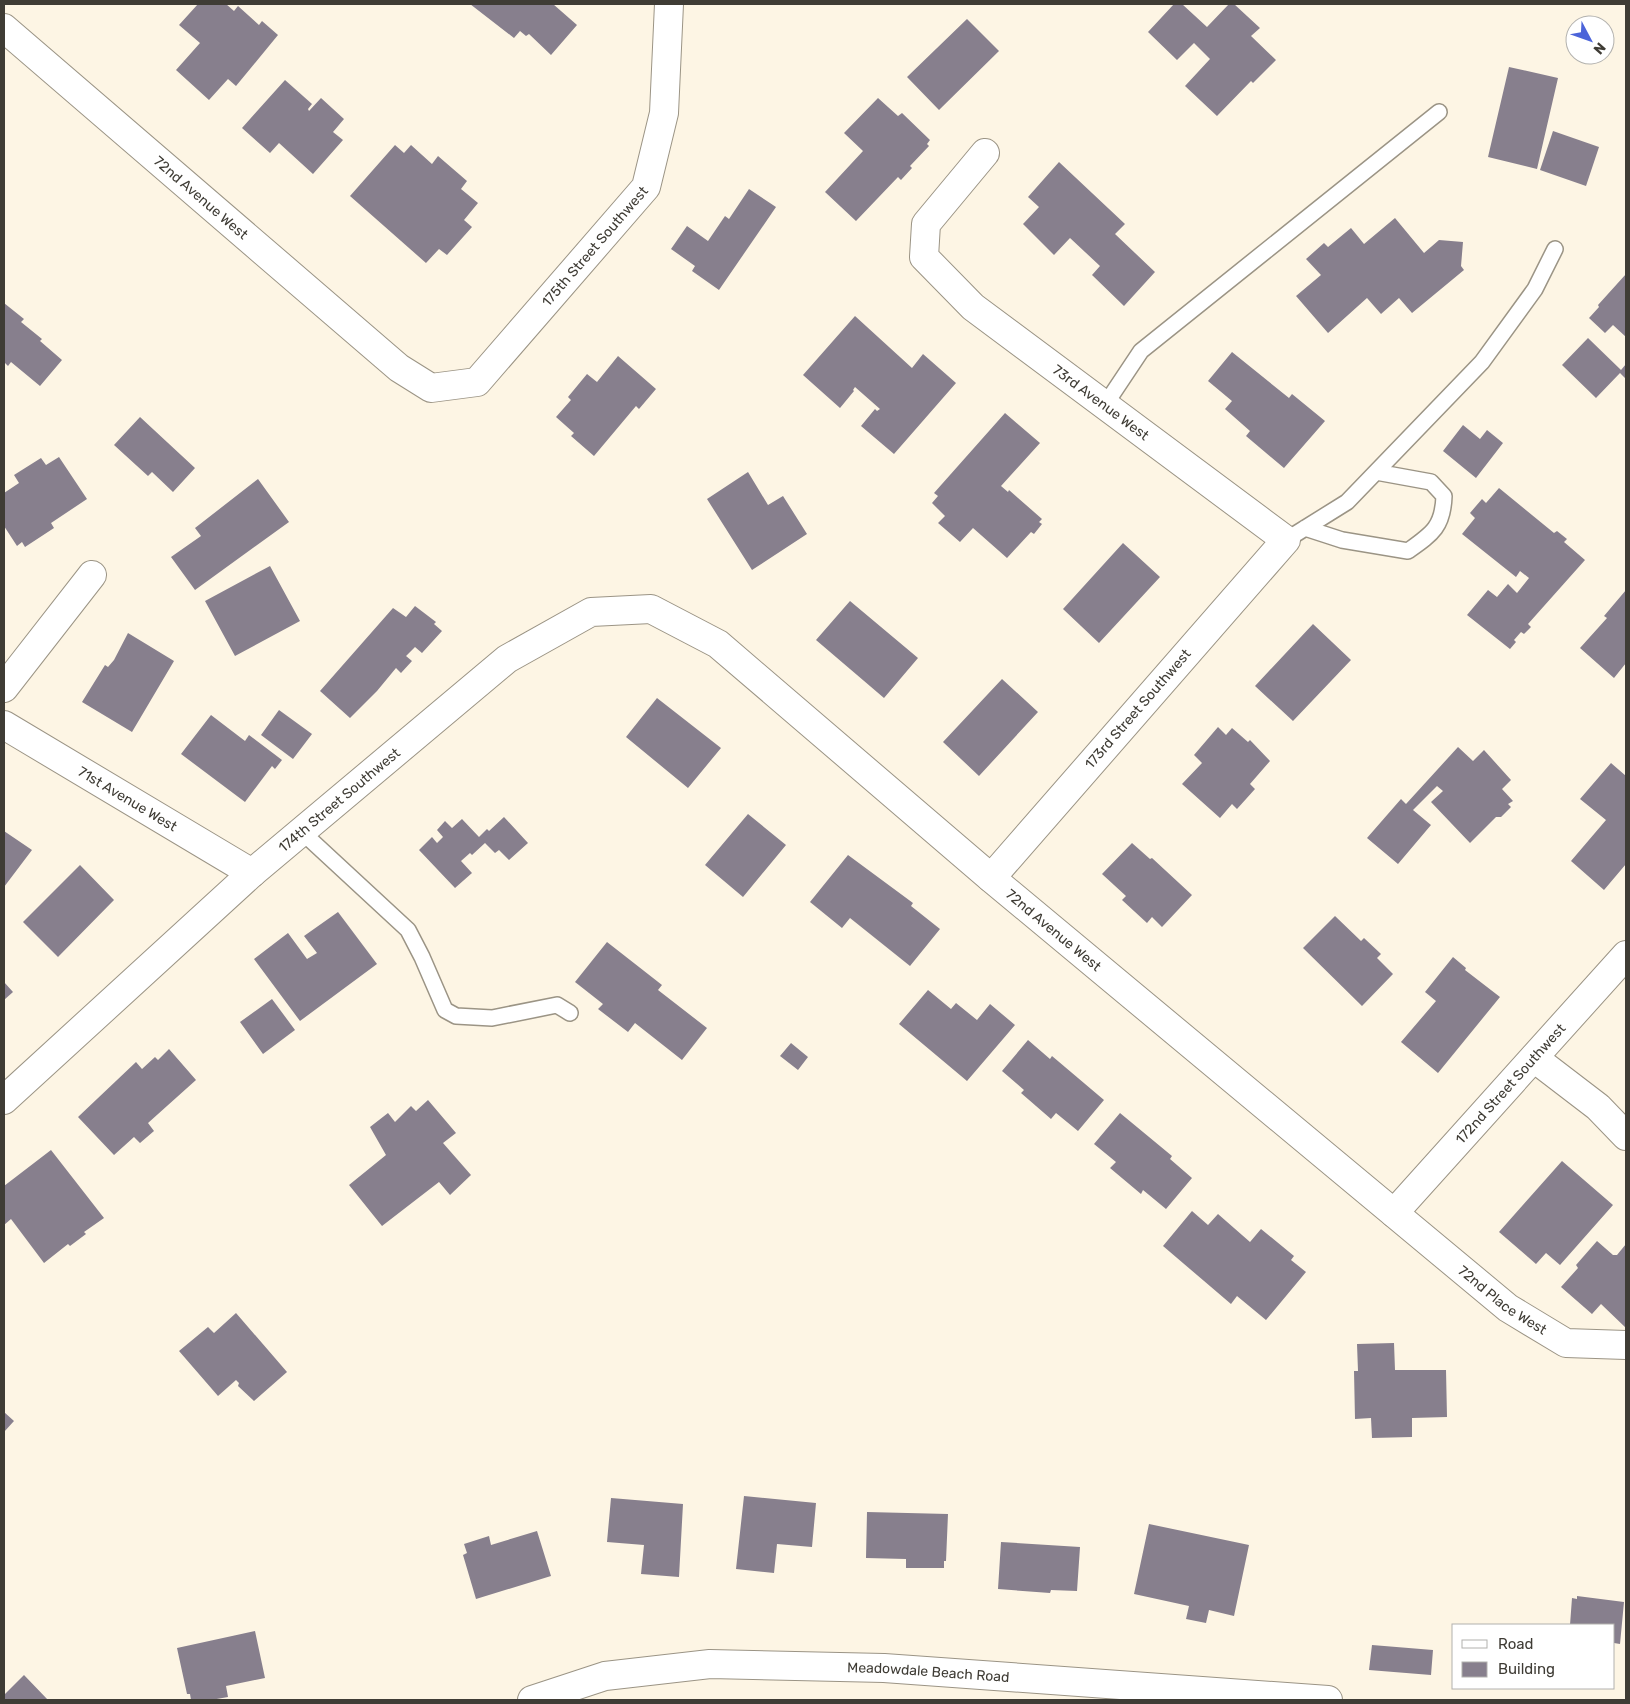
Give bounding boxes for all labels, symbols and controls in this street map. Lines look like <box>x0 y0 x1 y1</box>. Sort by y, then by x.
north arrow <box>1565 15 1615 65</box>
text: N <box>1590 39 1609 58</box>
street label: 72nd Avenue West <box>150 152 252 243</box>
street label: 175th Street Southwest <box>538 182 652 310</box>
street label: 73rd Avenue West <box>1049 361 1153 444</box>
street label: 173rd Street Southwest <box>1081 645 1195 772</box>
street label: 174th Street Southwest <box>275 744 404 856</box>
street label: 71st Avenue West <box>75 763 181 835</box>
street label: 72nd Avenue West <box>1002 885 1105 975</box>
street label: 172nd Street Southwest <box>1452 1019 1569 1147</box>
street label: 72nd Place West <box>1455 1262 1550 1338</box>
legend <box>1452 1624 1615 1689</box>
text: Road <box>1498 1635 1534 1653</box>
street label: Meadowdale Beach Road <box>847 1659 1010 1686</box>
text: Building <box>1498 1660 1555 1678</box>

